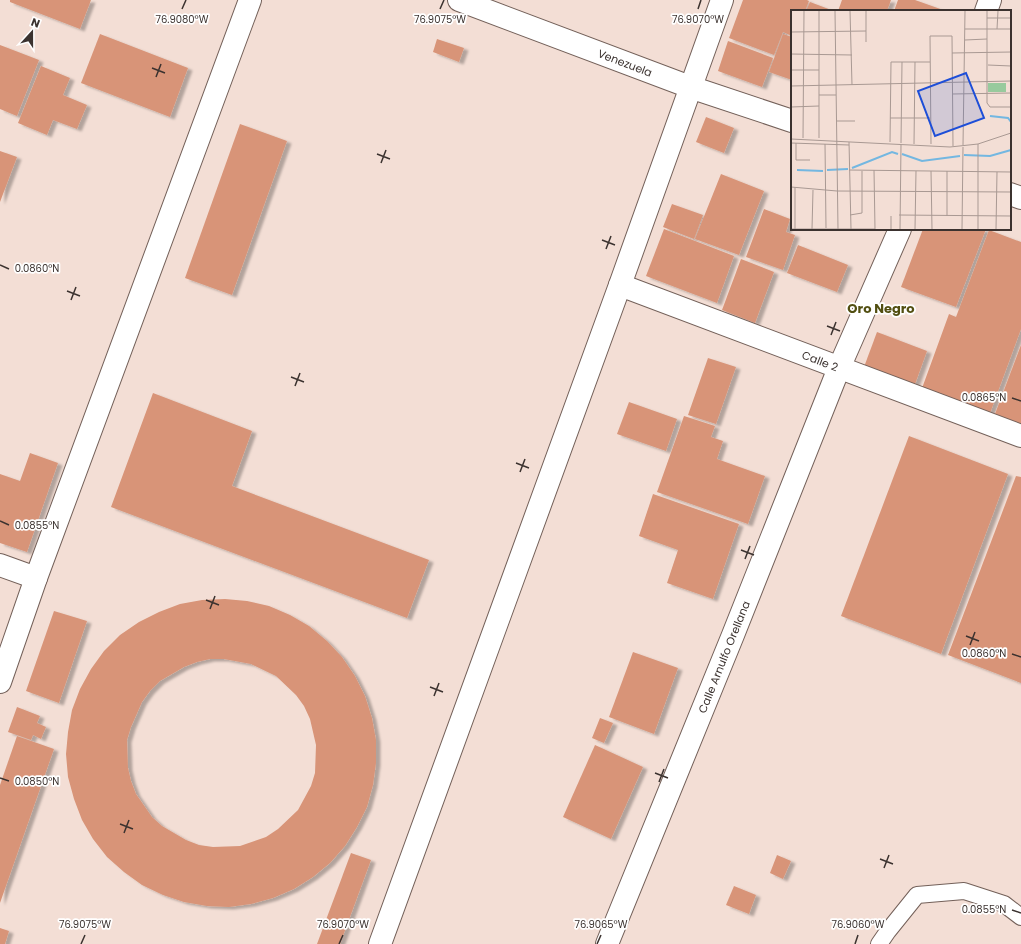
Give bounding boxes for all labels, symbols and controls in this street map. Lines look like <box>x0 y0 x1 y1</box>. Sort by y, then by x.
inset map <box>791 10 1011 230</box>
north arrow <box>12 12 52 52</box>
text: 76.9080°W <box>156 12 209 27</box>
text: 76.9075°W <box>414 12 466 27</box>
text: 76.9070°W <box>672 12 724 27</box>
text: N <box>29 14 42 32</box>
street label: Venezuela <box>595 45 655 81</box>
text: 0.0860°N <box>15 261 59 276</box>
district label: Oro Negro <box>847 299 915 318</box>
street label: Calle 2 <box>800 347 840 375</box>
text: 0.0865°N <box>962 390 1006 405</box>
text: 0.0855°N <box>15 518 59 533</box>
street label: Calle Arnulfo Orellana <box>694 598 754 716</box>
text: 0.0860°N <box>962 646 1006 661</box>
text: 0.0850°N <box>15 774 59 789</box>
text: 0.0855°N <box>962 902 1006 917</box>
text: 76.9075°W <box>59 917 111 932</box>
text: 76.9070°W <box>317 917 369 932</box>
text: 76.9065°W <box>575 917 628 932</box>
text: 76.9060°W <box>832 917 885 932</box>

